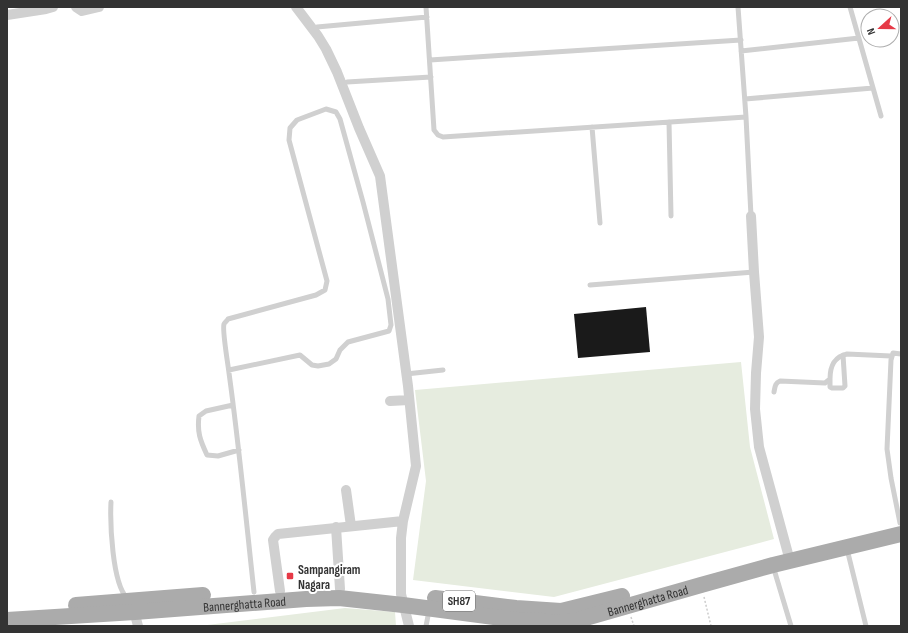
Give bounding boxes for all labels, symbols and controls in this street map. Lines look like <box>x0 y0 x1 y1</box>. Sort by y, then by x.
north arrow <box>860 8 900 48</box>
text: N <box>864 26 878 36</box>
place label: Sampangiram Nagara <box>298 562 361 593</box>
marker: Sampangiram Nagara <box>285 571 295 581</box>
street label: Bannerghatta Road <box>606 582 690 620</box>
road number: SH87 <box>443 591 475 611</box>
street label: Bannerghatta Road <box>202 594 287 616</box>

